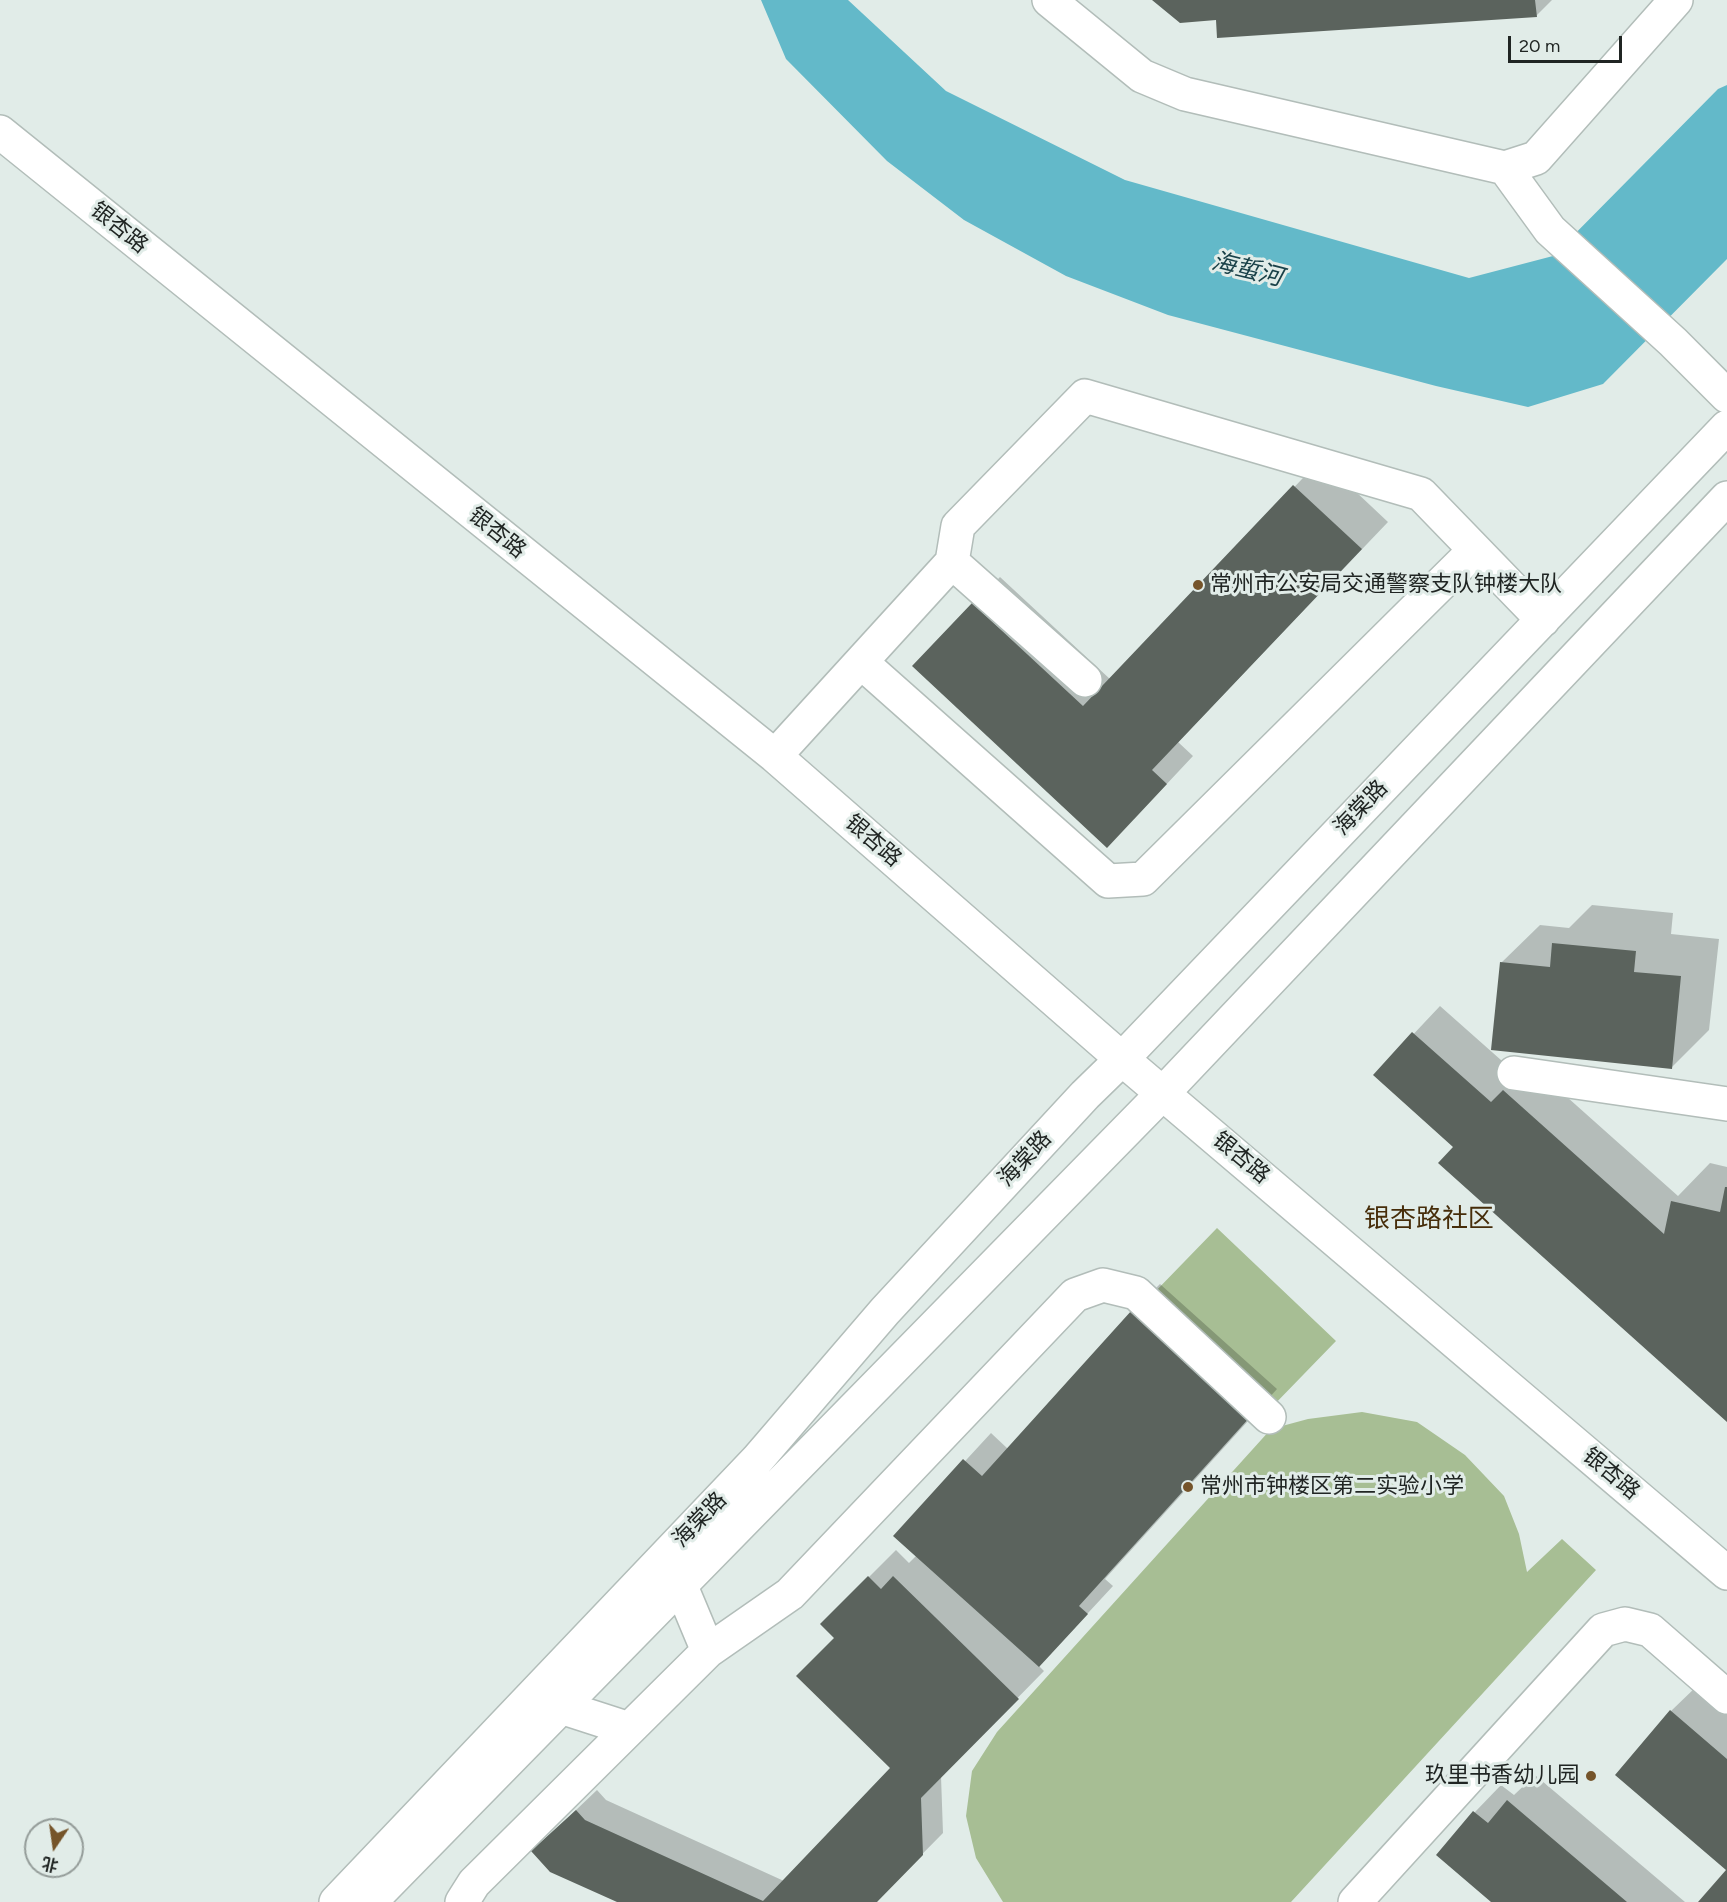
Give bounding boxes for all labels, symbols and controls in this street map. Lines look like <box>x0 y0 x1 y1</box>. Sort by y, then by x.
scale bar <box>1511 24 1625 62</box>
text: 20 m <box>1519 35 1560 57</box>
street label: 银杏路 <box>85 197 153 259</box>
water label: 海蜇河 <box>1209 247 1285 293</box>
street label: 银杏路 <box>463 502 531 564</box>
place label: 常州市公安局交通警察支队钟楼大队 <box>1210 572 1562 598</box>
marker: 常州市公安局交通警察支队钟楼大队 <box>1191 578 1205 592</box>
street label: 海棠路 <box>1329 775 1393 841</box>
street label: 银杏路 <box>839 809 907 873</box>
street label: 海棠路 <box>993 1126 1057 1192</box>
street label: 银杏路 <box>1207 1127 1275 1189</box>
district label: 银杏路社区 <box>1364 1203 1494 1235</box>
street label: 银杏路 <box>1577 1443 1645 1505</box>
place label: 常州市钟楼区第二实验小学 <box>1200 1474 1464 1500</box>
marker: 常州市钟楼区第二实验小学 <box>1181 1480 1195 1494</box>
street label: 海棠路 <box>668 1487 732 1553</box>
place label: 玖里书香幼儿园 <box>1425 1763 1579 1789</box>
marker: 玖里书香幼儿园 <box>1584 1769 1598 1783</box>
north arrow <box>24 1818 84 1878</box>
text: 北 <box>40 1853 60 1875</box>

